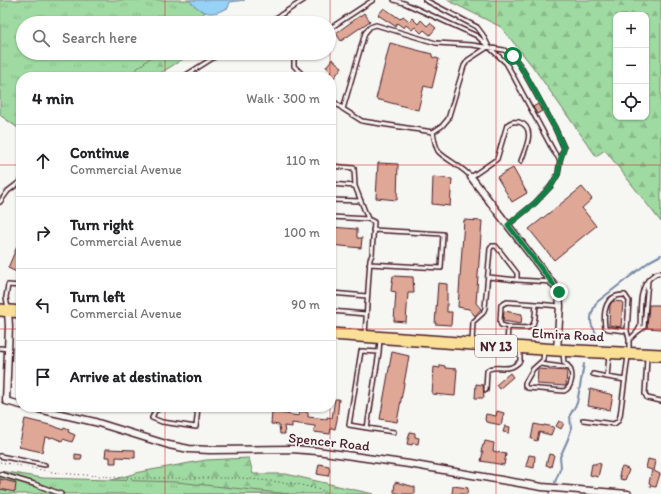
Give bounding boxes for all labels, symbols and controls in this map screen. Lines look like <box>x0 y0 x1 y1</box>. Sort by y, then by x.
map controls <box>613 12 649 120</box>
button: + <box>613 12 649 48</box>
search box <box>16 16 336 60</box>
icon: search <box>30 27 52 49</box>
text: Search here <box>62 29 137 47</box>
route start <box>504 47 522 65</box>
button: − <box>613 48 649 84</box>
button: locate <box>613 84 649 120</box>
text: 4 min <box>32 88 74 108</box>
text: Walk · 300 m <box>246 91 320 106</box>
text: Continue <box>70 144 129 162</box>
icon: ahead <box>32 150 54 172</box>
text: 110 m <box>286 153 320 168</box>
text: Commercial Avenue <box>70 162 182 177</box>
text: Turn right <box>70 216 134 234</box>
icon: right <box>32 222 54 244</box>
text: 100 m <box>284 225 320 240</box>
text: Commercial Avenue <box>70 234 182 249</box>
route end <box>550 283 568 301</box>
text: Turn left <box>70 288 125 306</box>
icon: left <box>32 294 54 316</box>
text: 90 m <box>291 297 320 312</box>
text: Commercial Avenue <box>70 306 182 321</box>
street label: Elmira Road <box>531 325 605 345</box>
road number: NY 13 <box>475 335 517 357</box>
icon: arrive <box>32 366 54 388</box>
text: Arrive at destination <box>70 368 202 386</box>
street label: Spencer Road <box>287 429 371 455</box>

